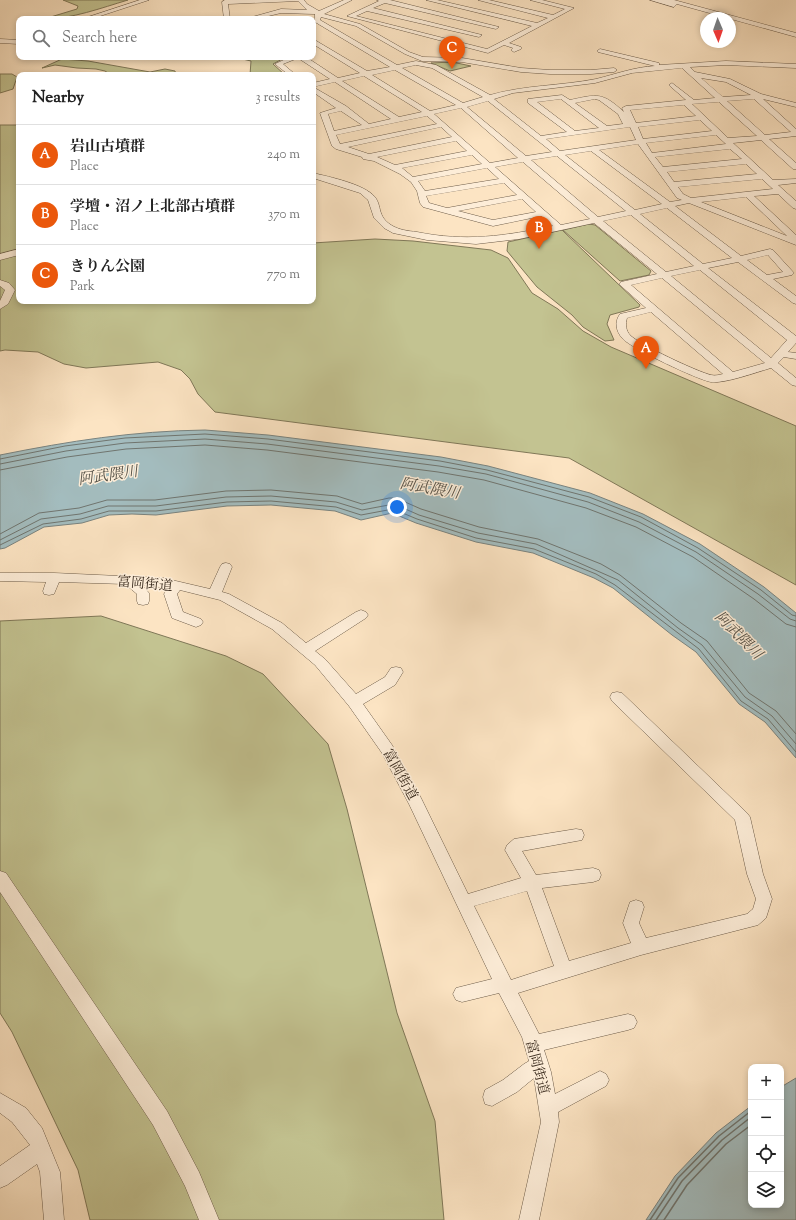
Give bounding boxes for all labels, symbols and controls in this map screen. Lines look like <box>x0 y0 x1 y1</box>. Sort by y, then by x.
north arrow <box>700 12 736 48</box>
search box <box>16 16 316 60</box>
icon: search <box>30 27 52 49</box>
text: Search here <box>62 28 137 49</box>
pin: C <box>439 36 465 69</box>
text: Nearby <box>32 86 84 110</box>
text: 3 results <box>255 89 300 107</box>
text: 岩山古墳群 <box>70 137 145 158</box>
text: A <box>40 146 50 164</box>
text: 240 m <box>267 146 300 164</box>
text: Place <box>70 158 99 176</box>
text: 学壇・沼ノ上北部古墳群 <box>70 197 235 218</box>
text: B <box>41 206 49 224</box>
text: 370 m <box>268 206 300 224</box>
pin: B <box>526 216 552 249</box>
text: Place <box>70 218 99 236</box>
text: きりん公園 <box>70 257 145 278</box>
text: C <box>40 266 50 284</box>
text: 770 m <box>267 266 300 284</box>
text: Park <box>70 278 95 296</box>
pin: A <box>633 336 659 369</box>
water label: 阿武隈川 <box>77 462 141 491</box>
water label: 阿武隈川 <box>398 474 463 505</box>
your location <box>387 497 407 517</box>
street label: 富岡街道 <box>116 573 174 597</box>
water label: 阿武隈川 <box>709 607 768 666</box>
street label: 富岡街道 <box>377 746 422 804</box>
street label: 富岡街道 <box>519 1038 553 1097</box>
map controls <box>748 1064 784 1208</box>
button: + <box>748 1064 784 1100</box>
button: − <box>748 1100 784 1136</box>
button: locate <box>748 1136 784 1172</box>
button: layers <box>748 1172 784 1208</box>

